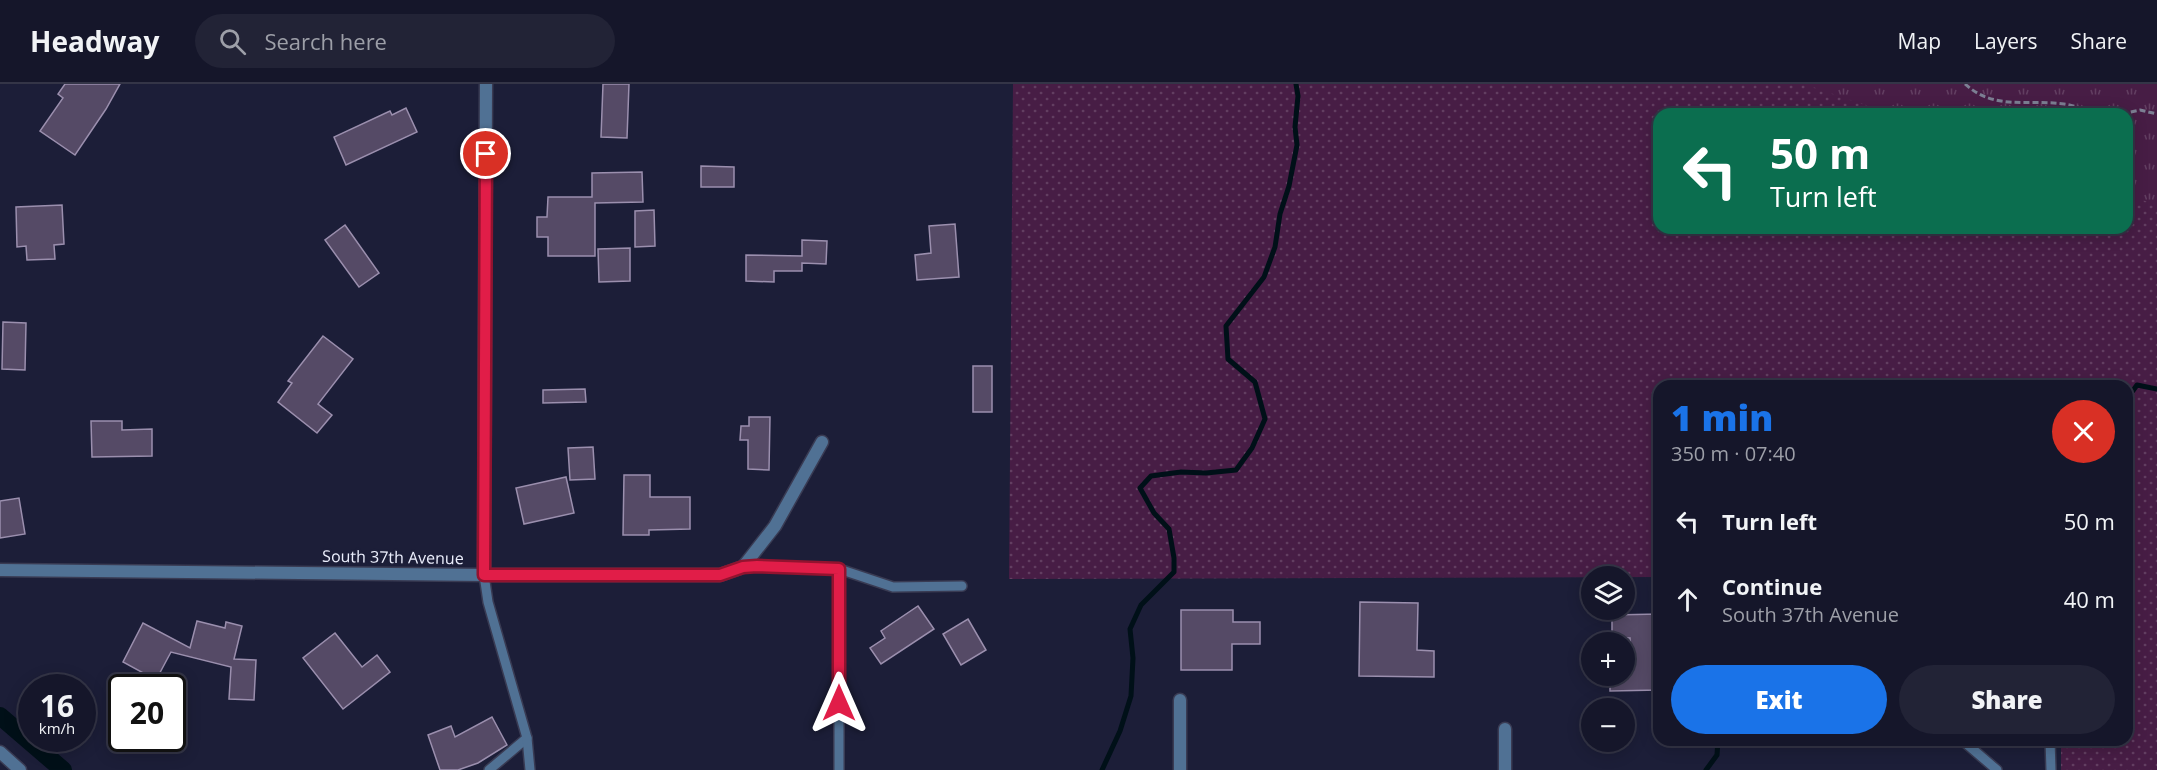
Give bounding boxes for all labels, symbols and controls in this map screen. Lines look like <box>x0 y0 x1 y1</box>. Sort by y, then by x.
search box <box>195 14 615 68</box>
text: Headway <box>30 22 159 60</box>
icon: search <box>216 25 249 58</box>
text: Search here <box>264 26 387 56</box>
text: Map <box>1898 27 1941 55</box>
text: Layers <box>1974 27 2038 55</box>
text: Share <box>2071 27 2127 55</box>
text: 50 m <box>1770 124 1870 181</box>
pin <box>460 128 511 179</box>
icon: left <box>1671 132 1749 210</box>
icon: arrive <box>469 137 502 170</box>
text: Turn left <box>1770 178 1877 215</box>
text: 1 min <box>1671 393 1773 442</box>
button: close <box>2052 400 2115 463</box>
text: 350 m · 07:40 <box>1671 440 1796 467</box>
icon: left <box>1671 505 1704 538</box>
text: Turn left <box>1722 506 1817 536</box>
text: 50 m <box>2064 506 2115 536</box>
street label: South 37th Avenue <box>322 545 464 569</box>
map controls <box>1581 566 1635 752</box>
button: layers <box>1581 566 1635 620</box>
text: Continue <box>1722 571 1822 601</box>
icon: ahead <box>1671 583 1704 616</box>
text: 40 m <box>2064 584 2115 614</box>
text: South 37th Avenue <box>1722 601 1899 628</box>
button: + <box>1581 632 1635 686</box>
button: Exit <box>1671 665 1887 734</box>
button: Share <box>1899 665 2115 734</box>
position arrow <box>807 671 871 735</box>
speed limit sign: 20 <box>108 674 186 752</box>
text: 16 <box>40 685 74 726</box>
button: − <box>1581 698 1635 752</box>
text: km/h <box>39 718 75 738</box>

